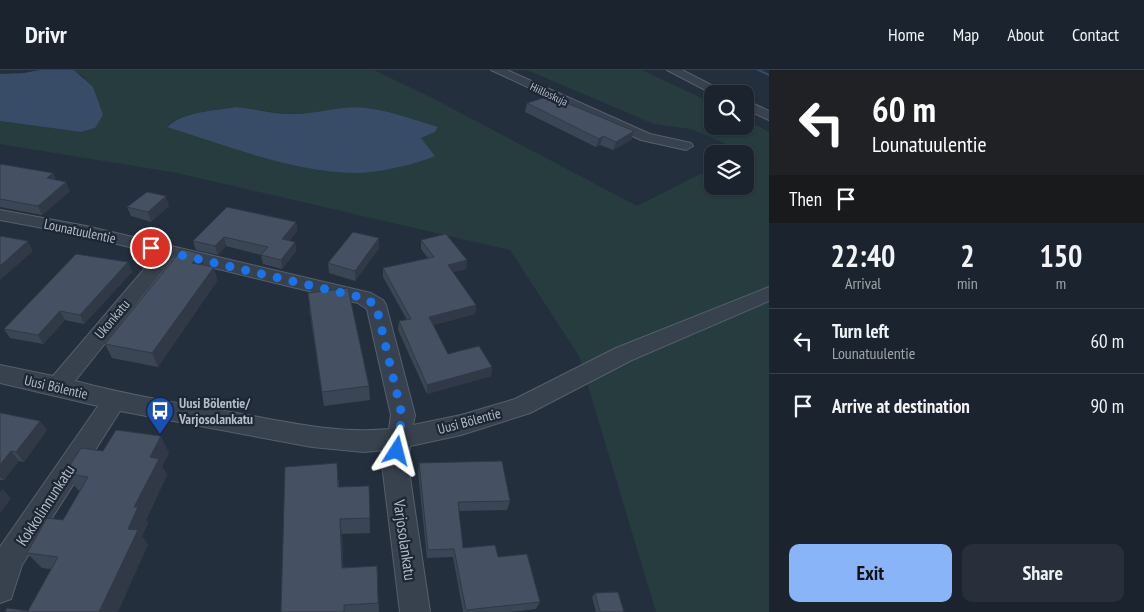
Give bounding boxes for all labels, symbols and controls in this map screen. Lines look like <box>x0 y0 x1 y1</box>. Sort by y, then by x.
text: Drivr <box>25 19 67 50</box>
text: Home <box>888 23 925 46</box>
text: Map <box>953 23 979 46</box>
text: About <box>1007 23 1044 46</box>
text: Contact <box>1072 23 1119 46</box>
street label: Hiilloskuja <box>528 79 570 109</box>
map controls <box>704 85 754 195</box>
button: search <box>704 85 754 135</box>
text: 60 m <box>872 86 936 132</box>
icon: left <box>789 90 854 155</box>
text: Lounatuulentie <box>872 130 987 158</box>
button: layers <box>704 145 754 195</box>
icon: arrive <box>832 185 860 213</box>
text: Then <box>789 187 822 211</box>
street label: Lounatuulentie <box>42 215 118 247</box>
pin <box>130 227 172 269</box>
icon: arrive <box>137 234 165 262</box>
text: 22:40 <box>831 236 895 275</box>
text: 2 <box>960 236 975 275</box>
text: 150 <box>1039 236 1082 275</box>
text: Arrival <box>845 273 881 293</box>
text: min <box>957 273 978 293</box>
text: m <box>1056 273 1066 293</box>
street label: Ukonkatu <box>90 296 134 342</box>
text: Turn left <box>832 319 889 343</box>
icon: left <box>789 327 817 355</box>
text: 60 m <box>1091 329 1124 353</box>
text: Lounatuulentie <box>832 343 915 363</box>
street label: Uusi Bölentie <box>22 371 90 403</box>
icon: arrive <box>789 392 817 420</box>
place label: Uusi Bölentie/ Varjosolankatu <box>178 394 253 428</box>
text: Arrive at destination <box>832 394 970 418</box>
text: 90 m <box>1091 394 1124 418</box>
bus stop icon: Uusi Bölentie/ Varjosolankatu <box>145 396 175 435</box>
street label: Uusi Bölentie <box>435 404 503 438</box>
position arrow <box>370 424 422 476</box>
street label: Kokkolinnunkatu <box>11 461 79 549</box>
street label: Varjosolankatu <box>389 497 421 582</box>
button: Exit <box>789 544 952 602</box>
button: Share <box>962 544 1124 602</box>

